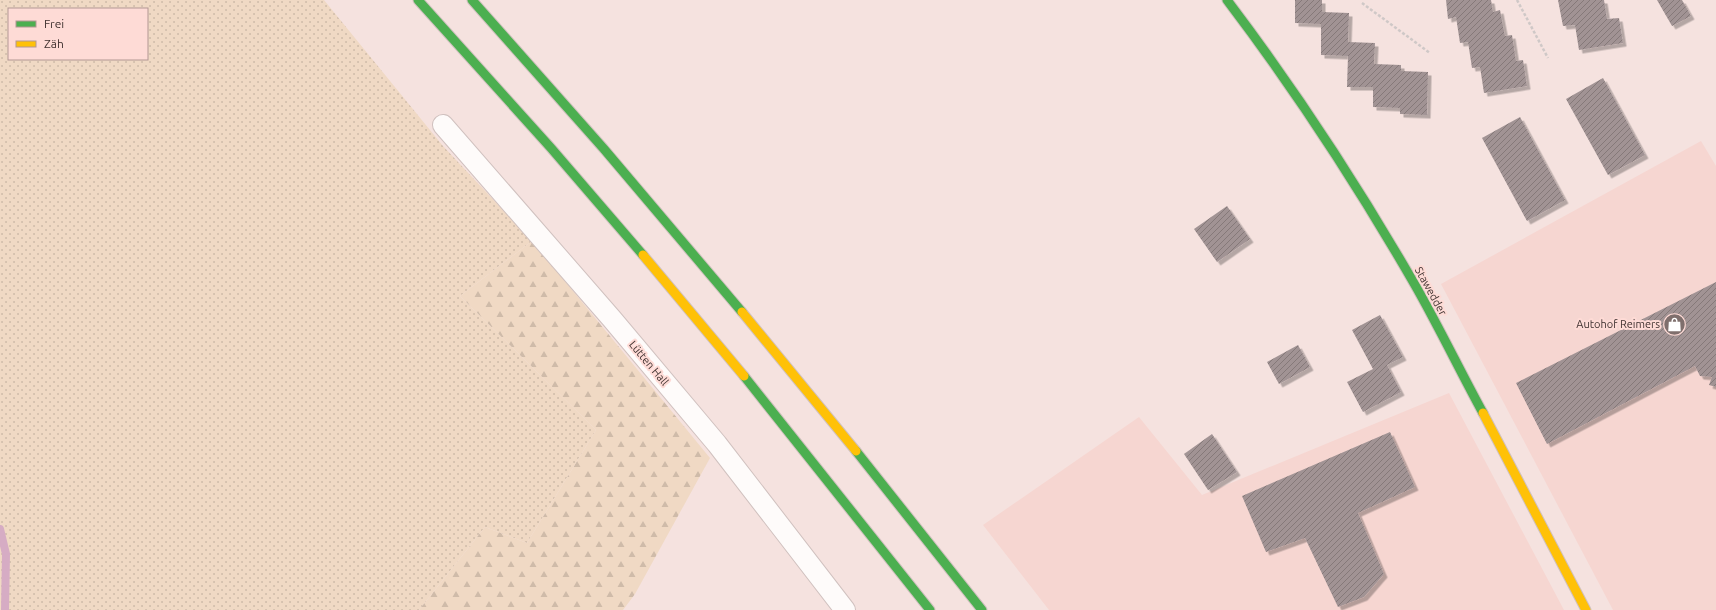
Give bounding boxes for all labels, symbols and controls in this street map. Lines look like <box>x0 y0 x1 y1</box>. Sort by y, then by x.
legend <box>8 8 148 60</box>
text: Frei <box>44 17 64 30</box>
text: Zäh <box>44 37 64 50</box>
street label: Stawedder <box>1413 265 1450 318</box>
shop icon: Autohof Reimers <box>1662 311 1688 337</box>
place label: Autohof Reimers <box>1576 318 1660 330</box>
street label: Lütten Hall <box>627 338 671 388</box>

